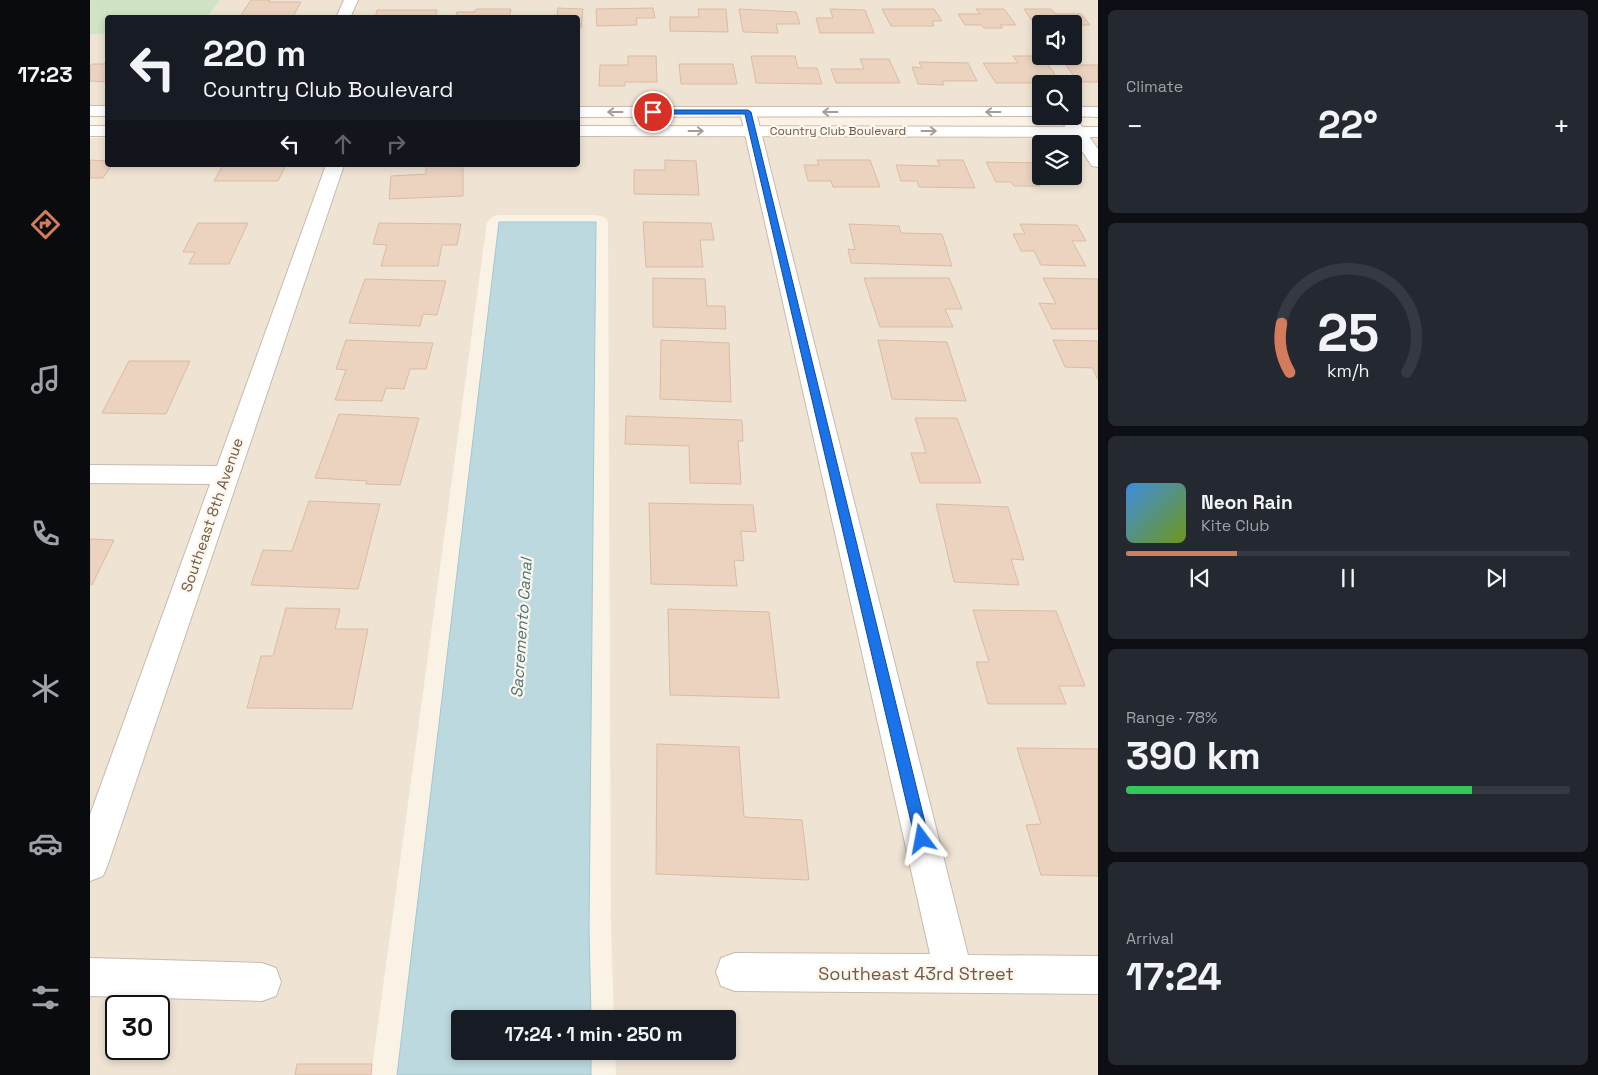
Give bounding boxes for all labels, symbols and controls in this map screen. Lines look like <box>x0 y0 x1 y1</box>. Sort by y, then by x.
map controls <box>1032 15 1082 185</box>
button: sound <box>1032 15 1082 65</box>
text: 220 m <box>203 32 306 76</box>
icon: left <box>120 35 185 100</box>
text: 17:23 <box>17 60 73 88</box>
text: Country Club Boulevard <box>203 75 454 103</box>
button: search <box>1032 75 1082 125</box>
text: Climate <box>1126 76 1183 97</box>
pin <box>632 91 674 133</box>
icon: arrive <box>639 98 667 126</box>
text: 22° <box>1318 101 1378 149</box>
one-way arrow <box>607 107 624 117</box>
one-way arrow <box>822 107 838 117</box>
one-way arrow <box>985 107 1001 117</box>
text: − <box>1126 108 1143 144</box>
text: + <box>1553 108 1570 144</box>
street label: Country Club Boulevard <box>770 123 906 139</box>
one-way arrow <box>688 126 704 136</box>
one-way arrow <box>920 126 936 136</box>
icon: left <box>276 130 304 158</box>
icon: ahead <box>329 130 357 158</box>
icon: right <box>382 130 410 158</box>
button: layers <box>1032 135 1082 185</box>
icon: directions <box>28 207 63 242</box>
text: 25 <box>1317 300 1379 366</box>
text: km/h <box>1327 359 1369 382</box>
icon: music <box>28 362 63 397</box>
street label: Southeast 8th Avenue <box>176 435 247 594</box>
text: Neon Rain <box>1201 490 1293 515</box>
text: Kite Club <box>1201 515 1270 536</box>
icon: phone <box>28 516 63 551</box>
water label: Sacremento Canal <box>506 555 537 699</box>
icon: previous <box>1186 564 1214 592</box>
icon: pause <box>1334 564 1362 592</box>
icon: next <box>1482 564 1510 592</box>
icon: climate <box>28 671 63 706</box>
text: Range · 78% <box>1126 707 1217 728</box>
text: 390 km <box>1126 732 1261 780</box>
position arrow <box>895 812 947 864</box>
icon: car <box>28 826 63 861</box>
text: Arrival <box>1126 928 1174 949</box>
text: 17:24 <box>1126 953 1222 1001</box>
street label: Southeast 43rd Street <box>818 962 1014 985</box>
icon: filters <box>28 980 63 1015</box>
speed limit sign: 30 <box>105 995 170 1060</box>
text: 17:24 · 1 min · 250 m <box>505 1022 682 1047</box>

